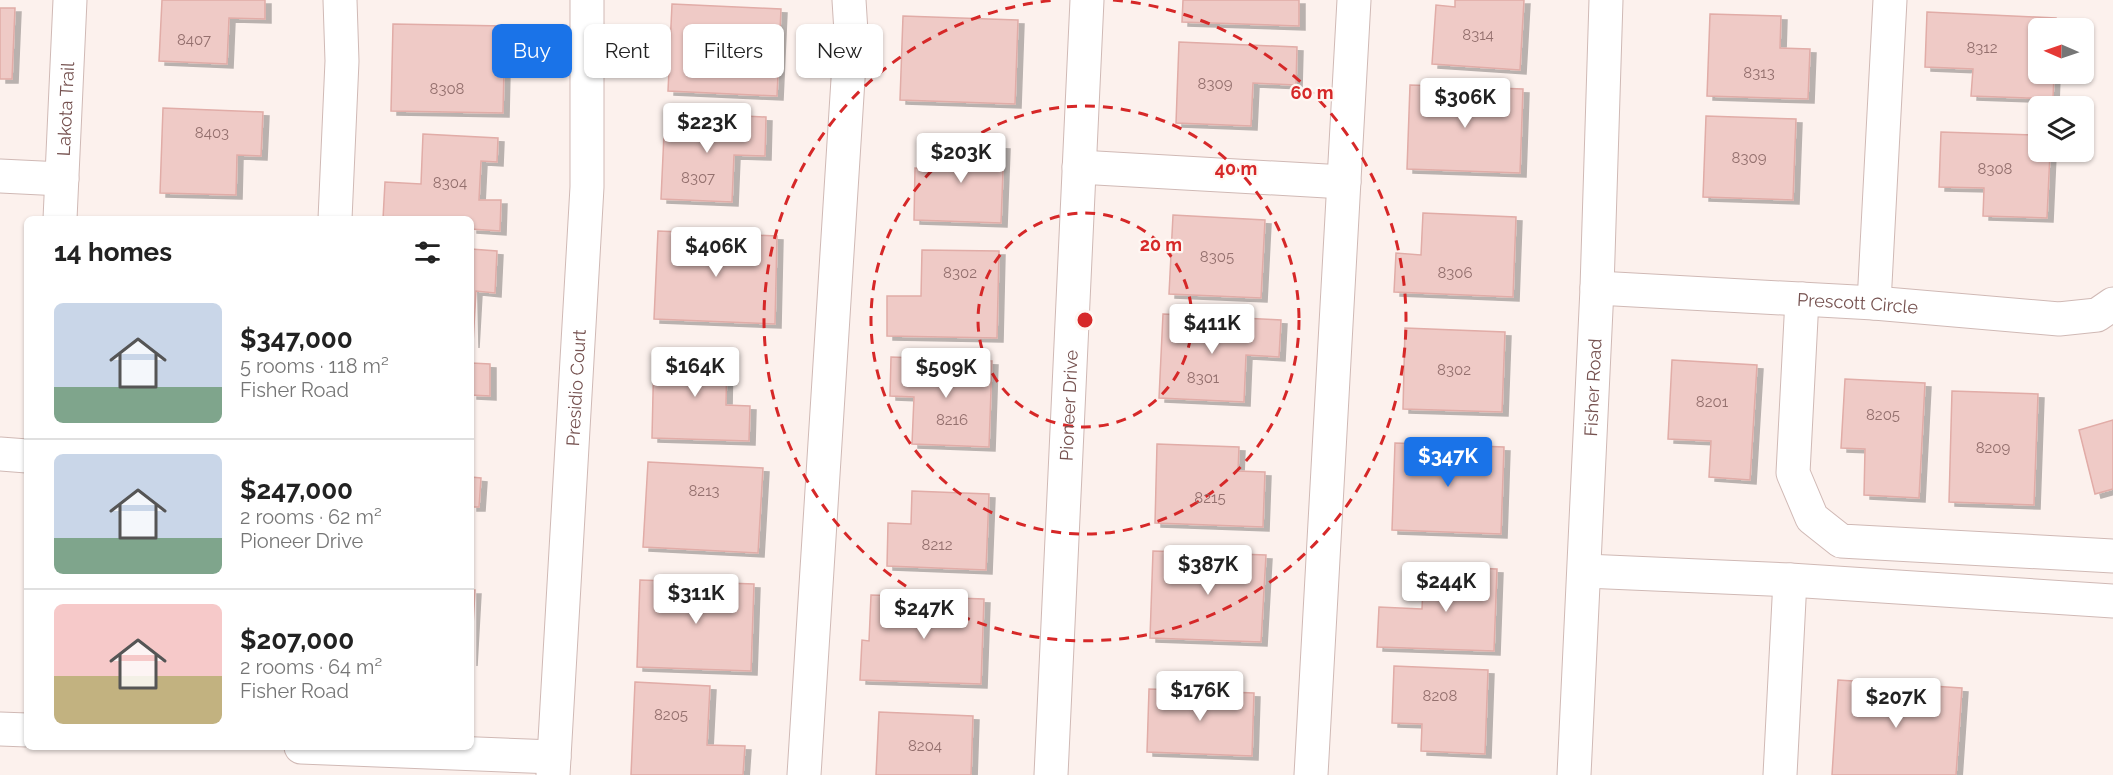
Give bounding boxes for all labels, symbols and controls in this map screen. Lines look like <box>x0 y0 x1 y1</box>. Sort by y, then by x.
north arrow <box>2028 18 2094 84</box>
map controls <box>2028 18 2094 162</box>
chip: Buy <box>492 24 572 78</box>
chip: Rent <box>584 24 671 78</box>
chip: Filters <box>683 24 784 78</box>
chip: New <box>796 24 883 78</box>
house number: 8314 <box>1462 26 1494 44</box>
house number: 8407 <box>177 31 211 49</box>
house number: 8312 <box>1966 39 1998 57</box>
street label: Lakota Trail <box>52 62 78 157</box>
house number: 8313 <box>1743 64 1775 82</box>
house number: 8309 <box>1198 75 1233 93</box>
pin: $306K <box>1423 78 1507 129</box>
house number: 8308 <box>430 80 465 98</box>
text: 60 m <box>1290 82 1334 103</box>
text: $306K <box>1434 85 1496 109</box>
button: layers <box>2028 96 2094 162</box>
pin: $223K <box>665 103 749 154</box>
text: $223K <box>677 110 737 134</box>
house number: 8403 <box>195 124 229 142</box>
pin: $203K <box>919 133 1003 184</box>
text: $203K <box>931 140 991 164</box>
house number: 8309 <box>1732 149 1767 167</box>
text: 40 m <box>1215 158 1257 179</box>
house number: 8308 <box>1978 160 2013 178</box>
house number: 8307 <box>681 169 715 187</box>
house number: 8304 <box>433 174 467 192</box>
pin: $406K <box>674 227 758 278</box>
text: $406K <box>685 234 747 258</box>
text: 20 m <box>1140 234 1182 255</box>
icon: filters <box>411 236 444 269</box>
text: 14 homes <box>54 237 172 267</box>
house number: 8305 <box>1200 248 1234 266</box>
house number: 8302 <box>943 264 977 282</box>
house number: 8306 <box>1437 264 1473 282</box>
street label: Prescott Circle <box>1797 288 1919 317</box>
pin: $411K <box>1170 304 1254 355</box>
centre of rings <box>1075 310 1095 330</box>
text: $411K <box>1183 311 1241 335</box>
text: $347,000 <box>240 324 353 354</box>
icon: home <box>102 327 174 399</box>
street label: Presidio Court <box>562 329 589 447</box>
street label: Fisher Road <box>1580 338 1605 437</box>
pin: $164K <box>653 347 737 398</box>
pin: $509K <box>904 348 988 399</box>
street label: Pioneer Drive <box>1055 349 1081 461</box>
text: 5 rooms · 118 m² <box>240 354 389 378</box>
text: $164K <box>665 354 725 378</box>
text: $509K <box>915 355 977 379</box>
house number: 8302 <box>1437 361 1471 379</box>
house number: 8301 <box>1187 369 1220 387</box>
text: Fisher Road <box>240 378 349 402</box>
house number: 8201 <box>1696 393 1729 411</box>
house number: 8205 <box>1866 406 1900 424</box>
house number: 8216 <box>936 411 968 429</box>
pin: $347K <box>1406 437 1490 488</box>
house number: 8209 <box>1976 439 2011 457</box>
text: $347K <box>1418 444 1478 468</box>
text: $247,000 <box>240 475 353 505</box>
icon: home <box>102 478 174 550</box>
house number: 8213 <box>688 482 720 500</box>
house number: 8215 <box>1194 489 1226 507</box>
text: 2 rooms · 62 m² <box>240 505 382 529</box>
text: Pioneer Drive <box>240 529 363 553</box>
house number: 8212 <box>922 536 953 554</box>
pin: $387K <box>1166 545 1250 596</box>
text: $387K <box>1178 552 1238 576</box>
pin: $244K <box>1404 562 1488 613</box>
text: $244K <box>1416 569 1476 593</box>
pin: $311K <box>654 574 738 625</box>
text: $311K <box>668 581 724 605</box>
pin: $247K <box>882 589 966 640</box>
text: $247K <box>894 596 954 620</box>
text: $207,000 <box>240 625 354 655</box>
icon: home <box>102 628 174 700</box>
text: 2 rooms · 64 m² <box>240 655 382 679</box>
pin: $176K <box>1158 671 1242 722</box>
text: $176K <box>1170 678 1230 702</box>
pin: $207K <box>1854 678 1938 729</box>
text: Fisher Road <box>240 679 349 703</box>
text: $207K <box>1866 685 1926 709</box>
house number: 8208 <box>1423 687 1457 705</box>
house number: 8205 <box>654 706 688 724</box>
house number: 8204 <box>908 737 942 755</box>

